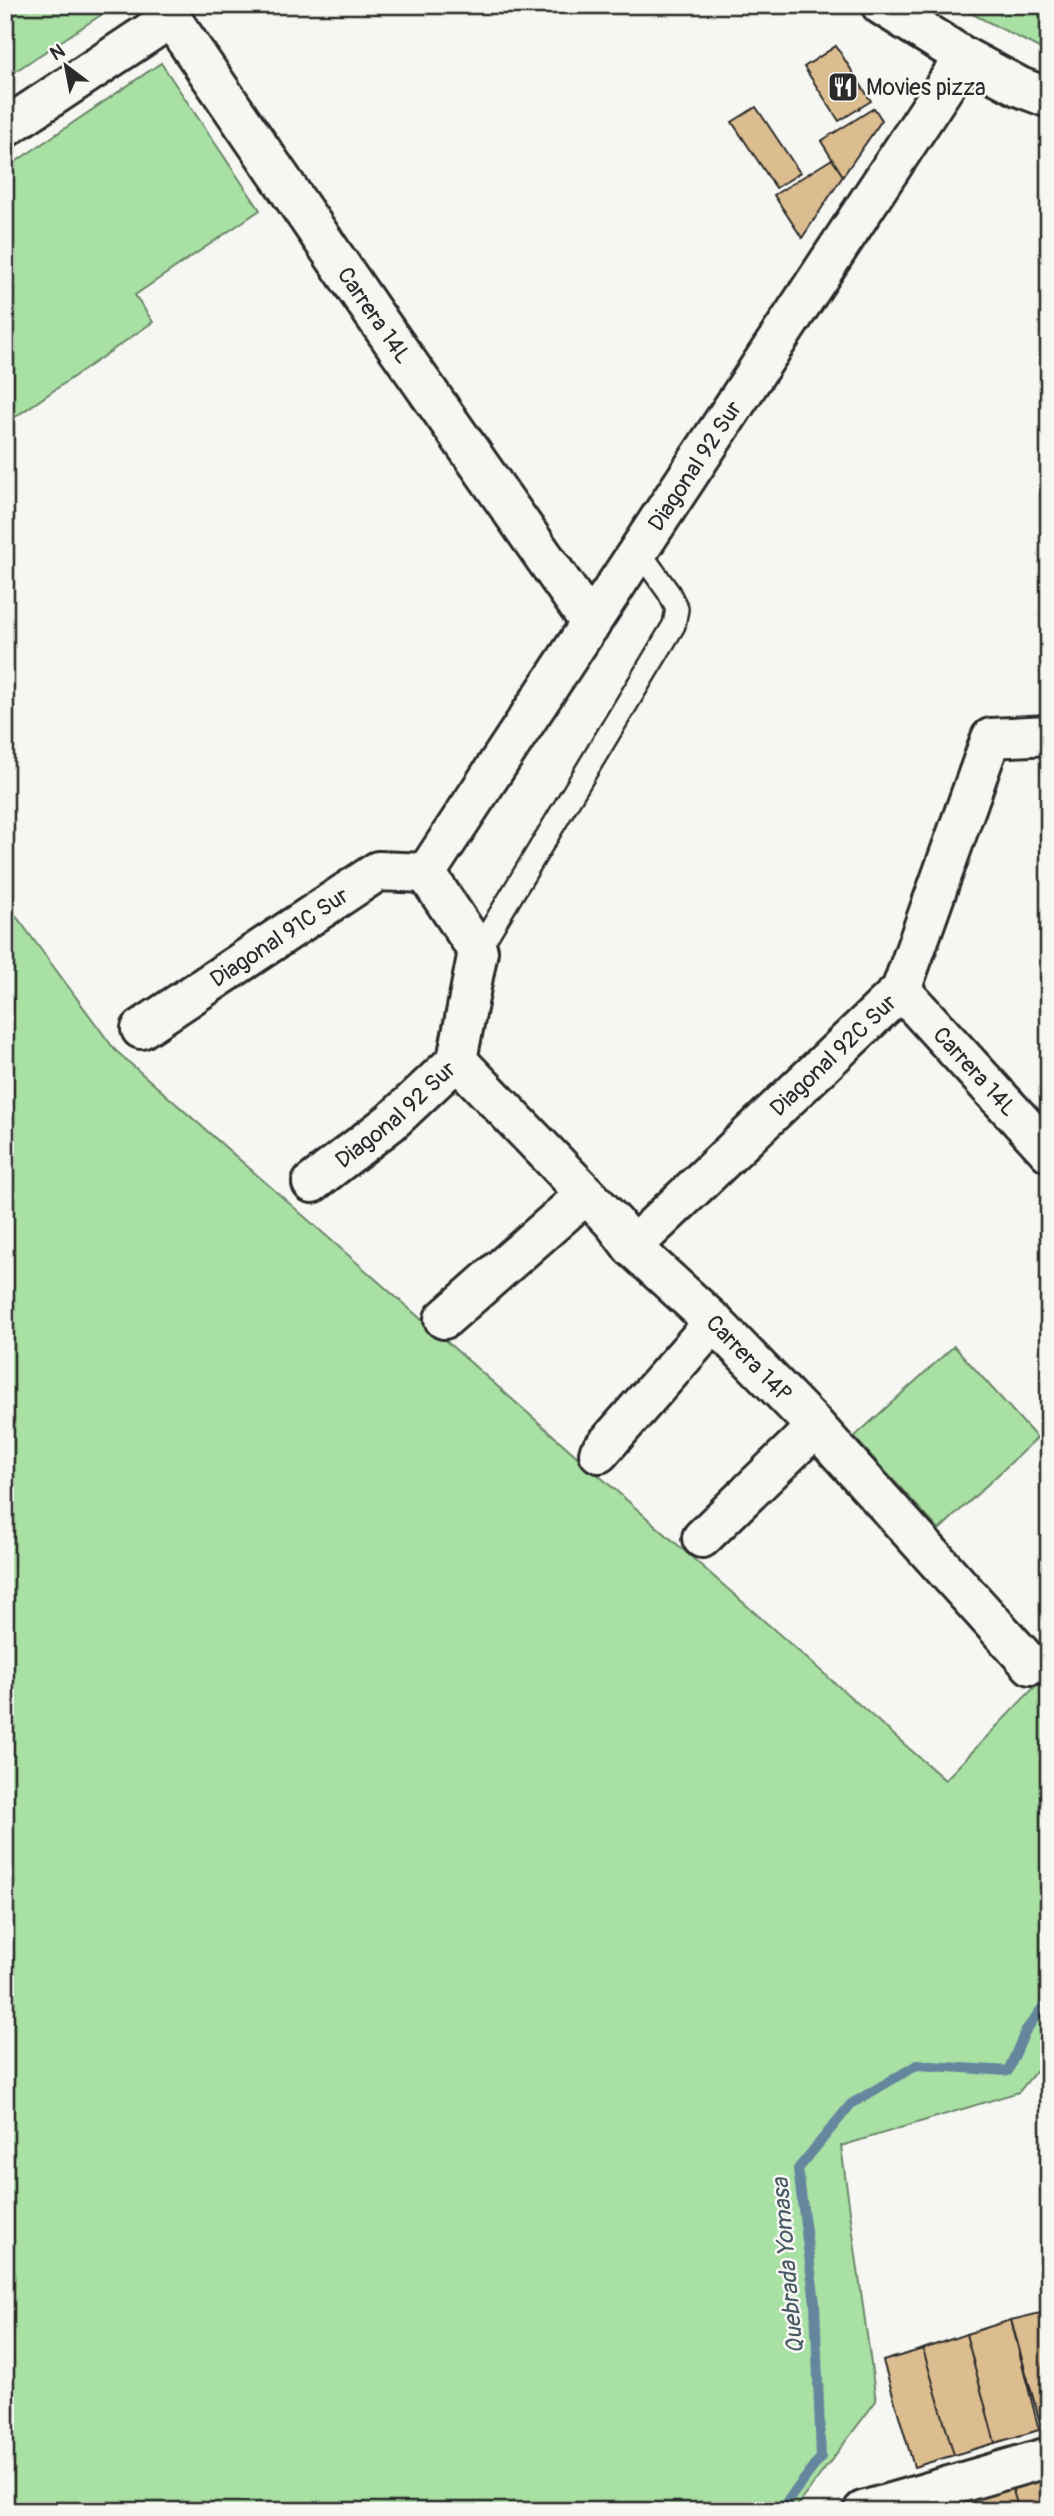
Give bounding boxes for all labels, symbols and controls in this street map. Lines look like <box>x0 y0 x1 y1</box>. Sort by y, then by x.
north arrow <box>32 32 102 102</box>
text: N <box>46 39 69 66</box>
restaurant icon: Movies pizza <box>826 70 860 104</box>
place label: Movies pizza <box>866 73 986 102</box>
street label: Carrera 14L <box>331 261 418 369</box>
street label: Diagonal 92 Sur <box>641 395 748 536</box>
street label: Diagonal 91C Sur <box>204 880 354 993</box>
street label: Diagonal 92C Sur <box>764 988 902 1122</box>
street label: Carrera 14L <box>927 1020 1023 1122</box>
street label: Diagonal 92 Sur <box>329 1054 462 1174</box>
street label: Carrera 14P <box>700 1308 798 1408</box>
water label: Quebrada Yomasa <box>766 2175 810 2355</box>

